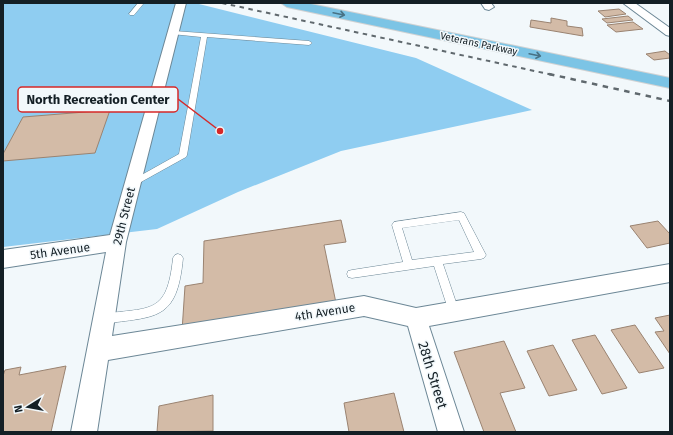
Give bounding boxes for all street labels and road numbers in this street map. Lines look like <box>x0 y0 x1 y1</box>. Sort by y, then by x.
street label: Veterans Parkway <box>439 30 519 58</box>
street label: 29th Street <box>110 185 138 246</box>
street label: 5th Avenue <box>29 240 91 262</box>
street label: 4th Avenue <box>294 300 356 324</box>
street label: 28th Street <box>414 339 451 412</box>

